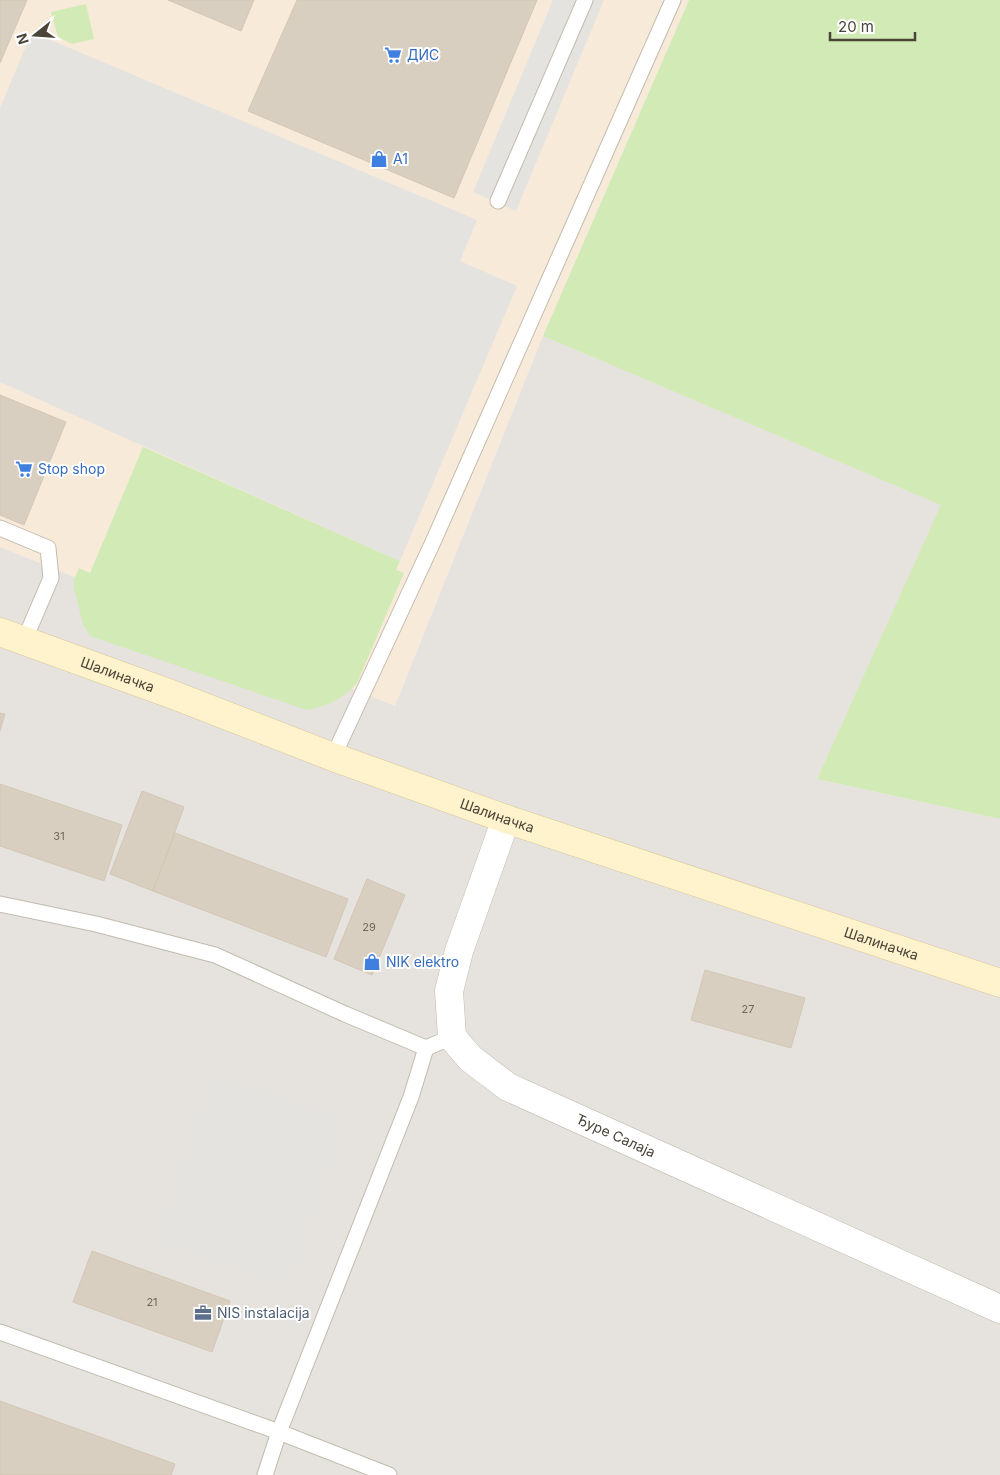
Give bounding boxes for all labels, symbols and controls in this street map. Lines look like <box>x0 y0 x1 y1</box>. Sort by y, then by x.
north arrow <box>10 10 60 60</box>
scale bar <box>830 10 915 42</box>
text: 20 m <box>838 17 874 36</box>
text: N <box>12 31 32 47</box>
supermarket icon: ДИС <box>383 45 403 65</box>
place label: ДИС <box>407 46 439 63</box>
shop icon: A1 <box>369 149 389 169</box>
place label: A1 <box>393 150 408 167</box>
supermarket icon: Stop shop <box>14 459 34 479</box>
place label: Stop shop <box>38 460 105 477</box>
street label: Шалиначка <box>78 653 157 695</box>
street label: Шалиначка <box>458 794 537 836</box>
house number: 31 <box>53 829 65 843</box>
house number: 29 <box>362 920 376 934</box>
street label: Шалиначка <box>842 923 921 963</box>
shop icon: NIK elektro <box>362 952 382 972</box>
place label: NIK elektro <box>386 953 459 970</box>
house number: 27 <box>742 1002 754 1016</box>
street label: Ђуре Салаја <box>573 1110 658 1160</box>
house number: 21 <box>146 1295 158 1309</box>
office icon: NIS instalacija <box>193 1303 213 1323</box>
place label: NIS instalacija <box>217 1304 310 1321</box>

